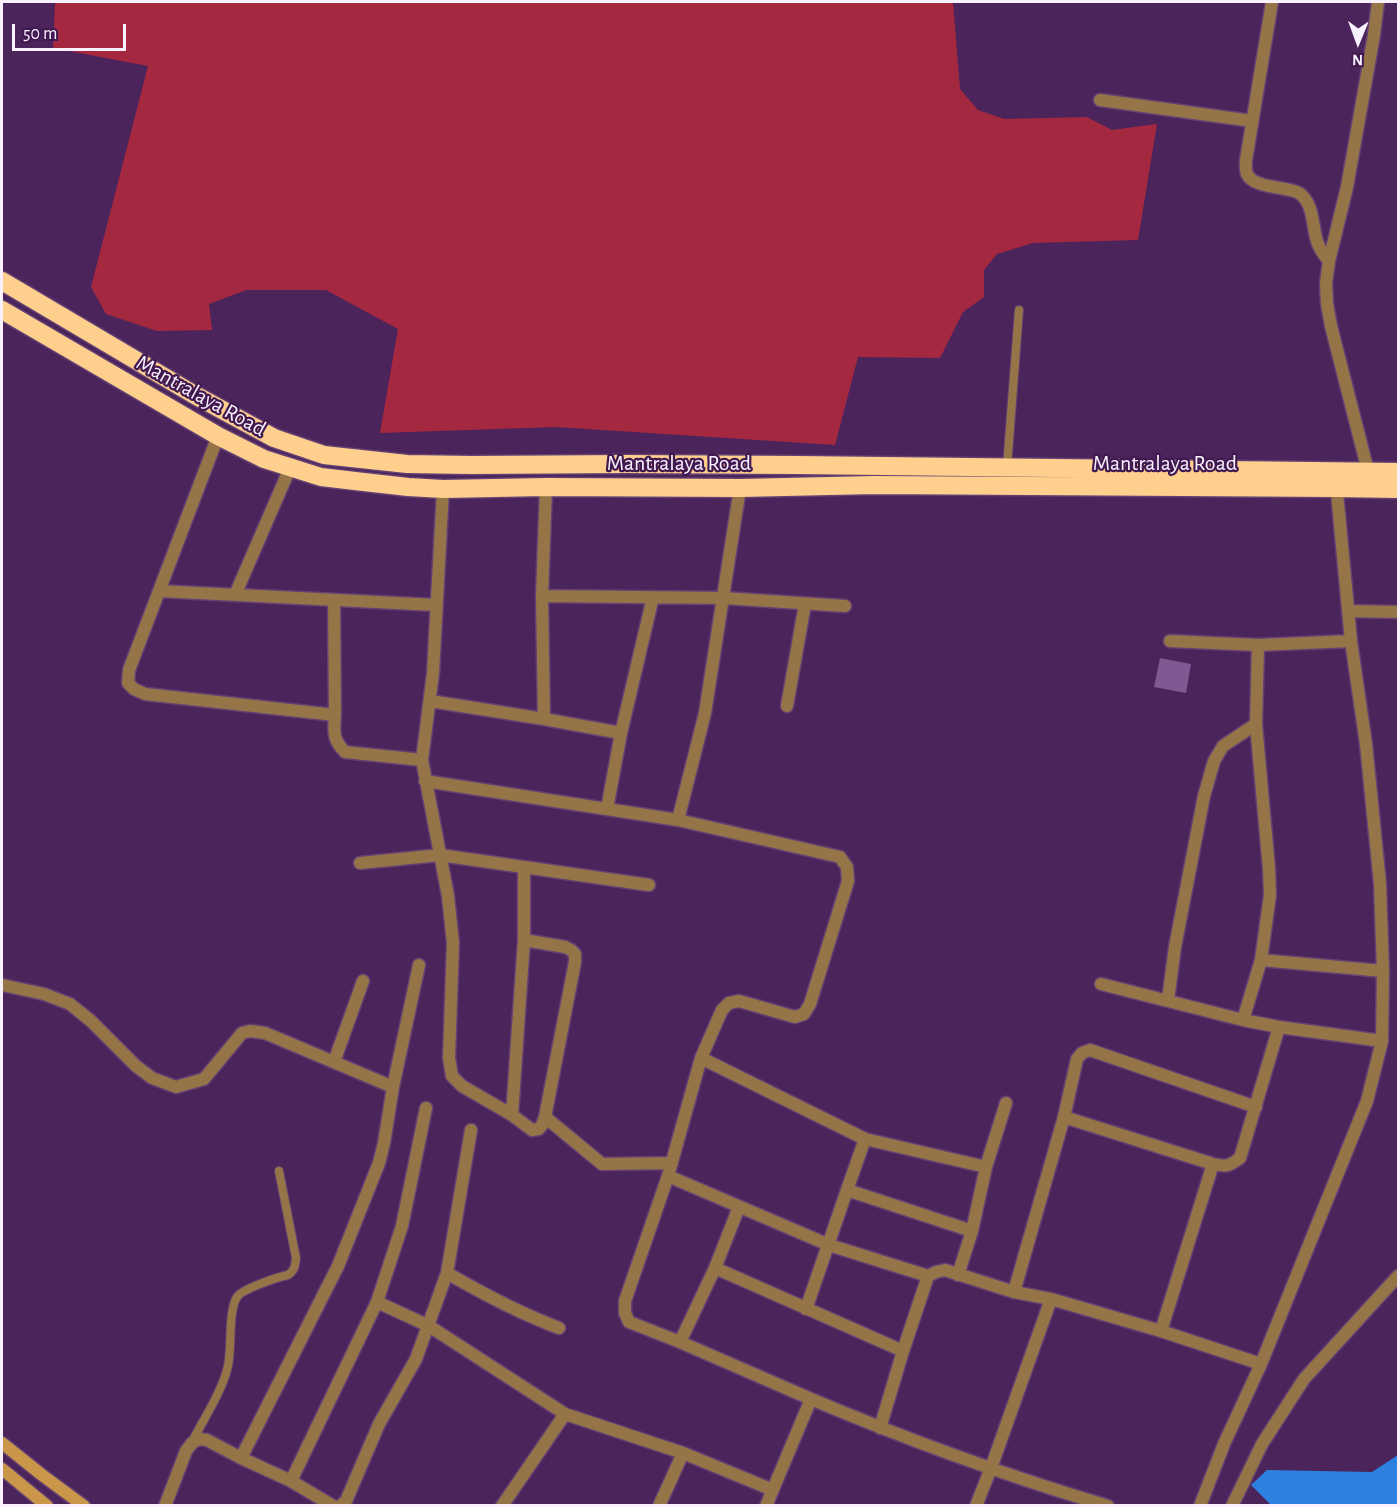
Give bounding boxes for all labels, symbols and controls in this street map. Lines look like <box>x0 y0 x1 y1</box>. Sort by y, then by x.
scale bar <box>15 12 129 50</box>
north arrow <box>1328 12 1388 72</box>
text: 50 m <box>23 25 57 43</box>
text: N <box>1352 52 1363 68</box>
street label: Mantralaya Road <box>131 349 271 443</box>
street label: Mantralaya Road <box>607 450 751 476</box>
street label: Mantralaya Road <box>1093 450 1237 476</box>

